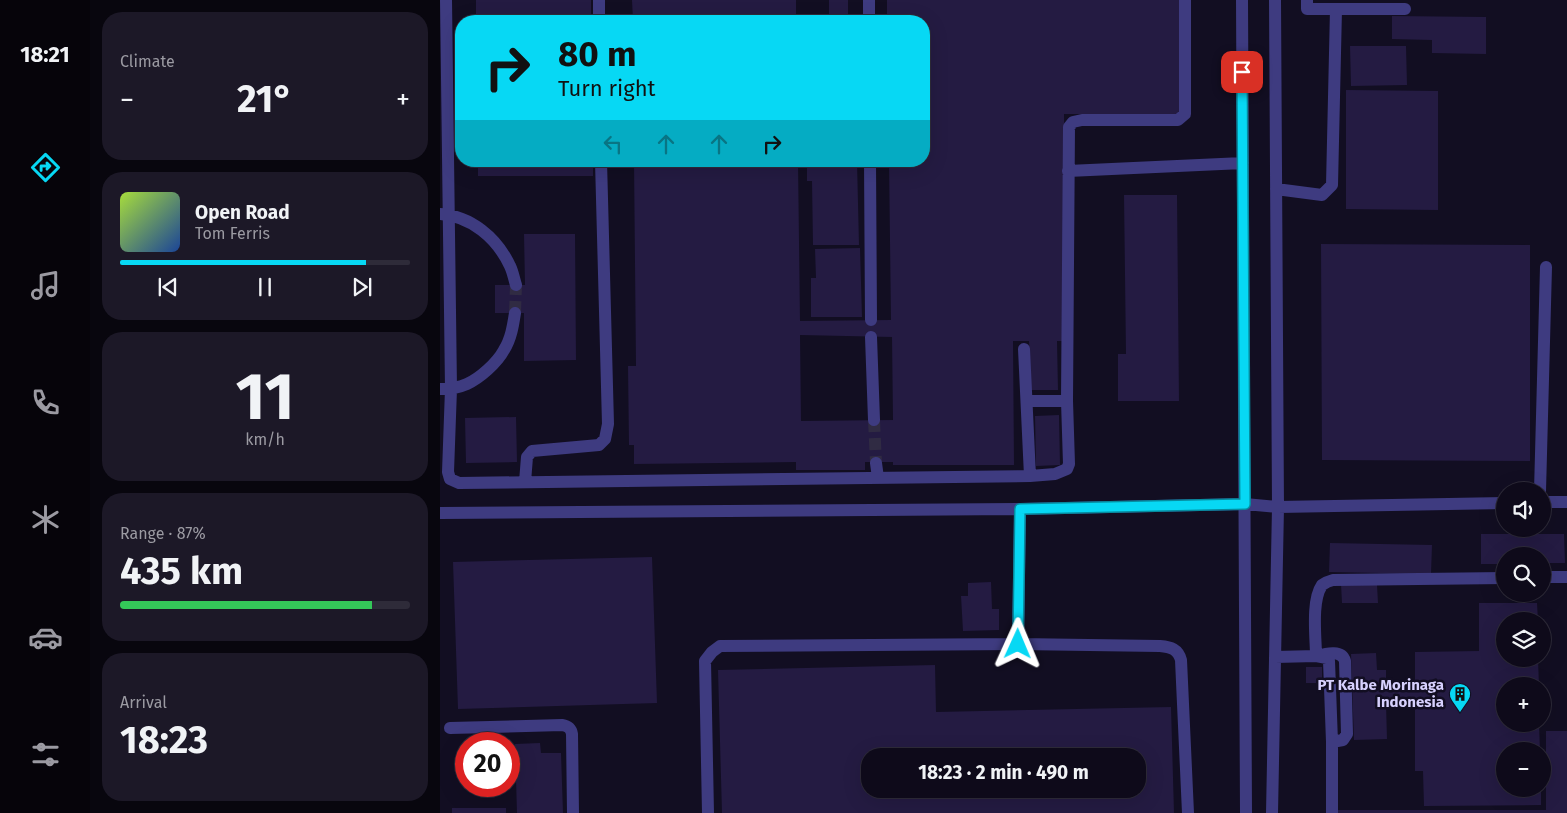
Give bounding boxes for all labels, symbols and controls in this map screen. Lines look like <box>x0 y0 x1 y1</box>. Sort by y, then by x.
text: 80 m <box>558 33 637 75</box>
icon: right <box>475 35 540 100</box>
text: 18:21 <box>20 41 70 68</box>
pin <box>1221 51 1263 93</box>
text: Climate <box>120 52 175 71</box>
icon: arrive <box>1228 58 1256 86</box>
text: Turn right <box>558 75 655 102</box>
text: 21° <box>237 76 293 122</box>
text: − <box>120 83 134 116</box>
text: + <box>396 83 410 116</box>
icon: left <box>599 130 627 158</box>
icon: ahead <box>652 130 680 158</box>
icon: ahead <box>705 130 733 158</box>
icon: right <box>758 130 786 158</box>
icon: directions <box>28 150 63 185</box>
text: Open Road <box>195 201 290 224</box>
text: Tom Ferris <box>195 224 270 243</box>
icon: music <box>28 268 63 303</box>
icon: previous <box>154 273 182 301</box>
icon: pause <box>251 273 279 301</box>
icon: next <box>348 273 376 301</box>
text: 11 <box>235 358 295 436</box>
icon: phone <box>28 385 63 420</box>
text: km/h <box>245 430 285 449</box>
map controls <box>1496 482 1551 797</box>
button: sound <box>1496 482 1551 537</box>
icon: climate <box>28 502 63 537</box>
text: Range · 87% <box>120 524 206 543</box>
button: search <box>1496 547 1551 602</box>
text: 435 km <box>120 548 243 594</box>
button: layers <box>1496 612 1551 667</box>
position arrow <box>991 617 1043 669</box>
icon: car <box>28 620 63 655</box>
place label: PT Kalbe Morinaga Indonesia <box>1317 676 1444 711</box>
button: + <box>1496 677 1551 732</box>
building icon: PT Kalbe Morinaga Indonesia <box>1448 682 1472 713</box>
text: Arrival <box>120 693 167 712</box>
text: 18:23 <box>120 717 208 763</box>
speed limit sign: 20 <box>455 732 520 797</box>
icon: filters <box>28 737 63 772</box>
button: − <box>1496 742 1551 797</box>
text: 18:23 · 2 min · 490 m <box>918 761 1089 784</box>

